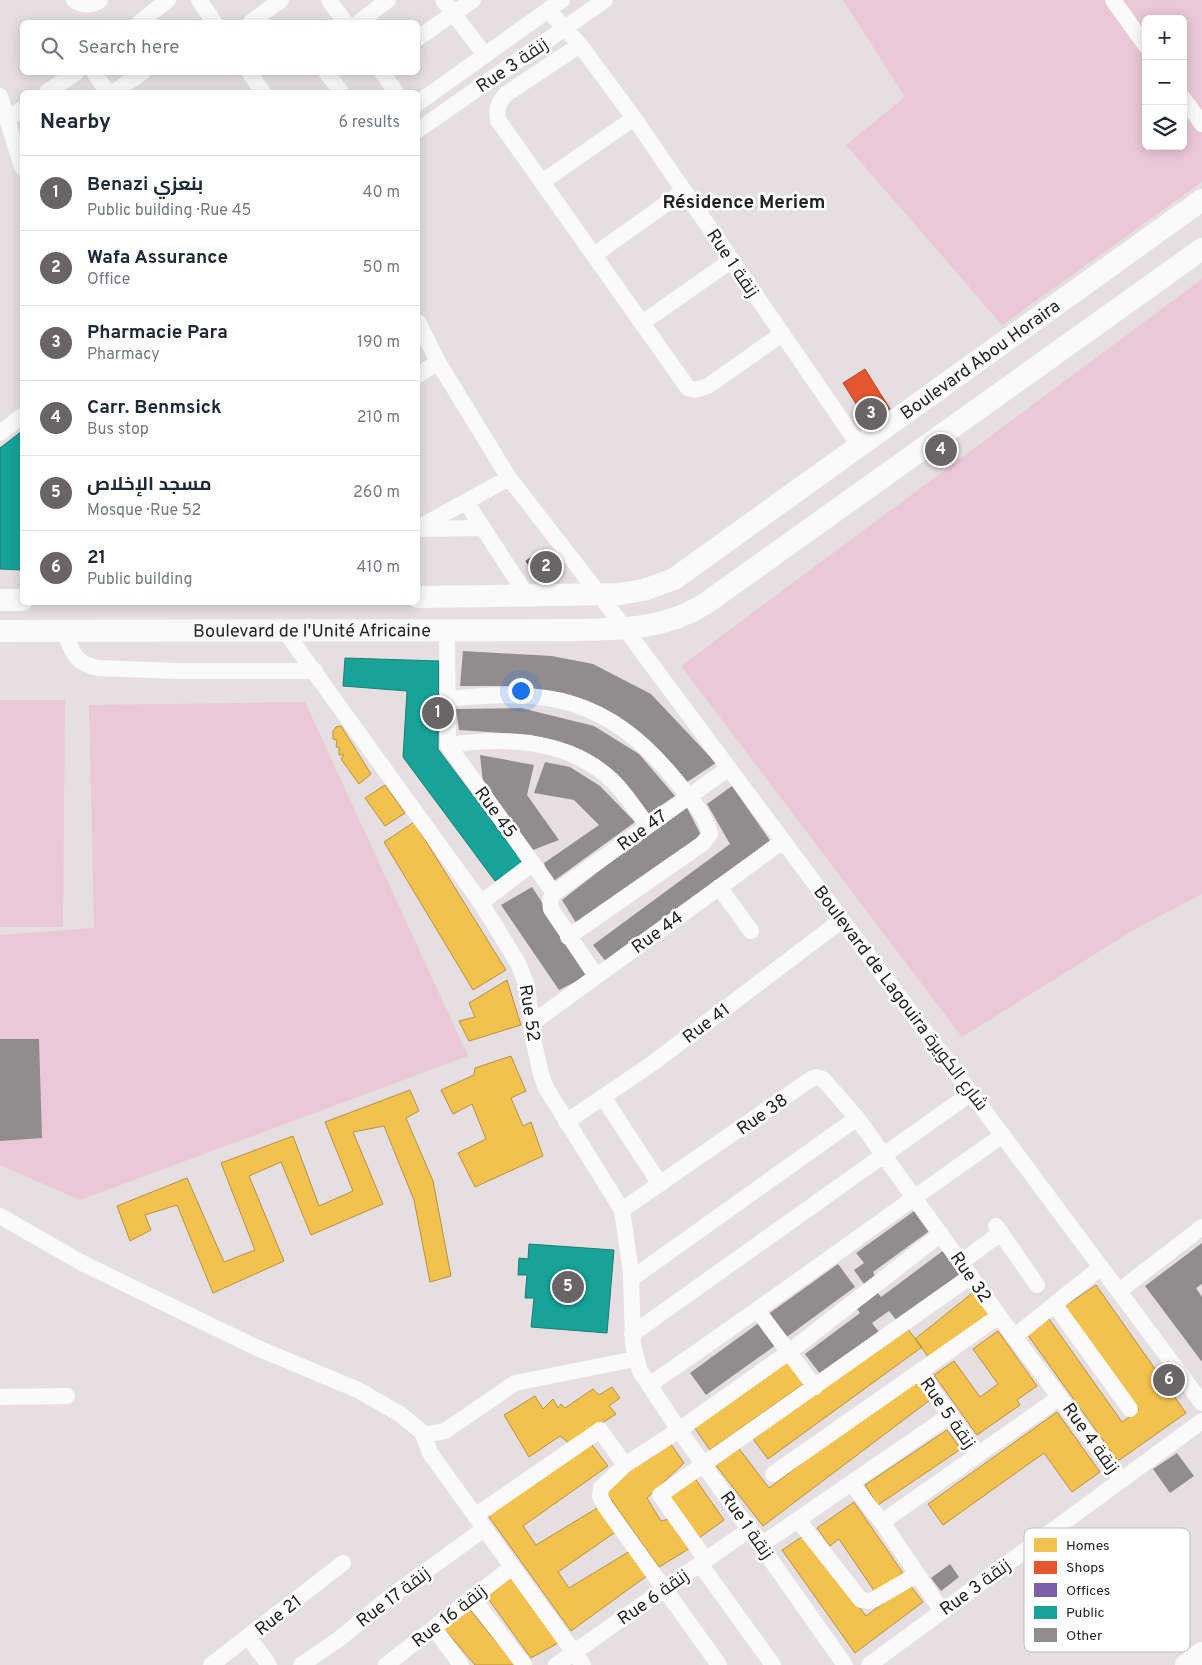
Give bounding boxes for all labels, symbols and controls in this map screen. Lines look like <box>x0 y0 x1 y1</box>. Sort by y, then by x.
map controls <box>1142 15 1187 150</box>
button: + <box>1142 15 1187 60</box>
search box <box>20 20 420 75</box>
icon: search <box>38 34 66 62</box>
street label: Rue 3 زنقة <box>472 34 553 99</box>
text: Search here <box>78 36 180 60</box>
button: − <box>1142 60 1187 105</box>
button: layers <box>1142 105 1187 150</box>
text: Nearby <box>40 109 111 136</box>
text: 6 results <box>338 113 400 133</box>
text: Benazi بنعزي <box>87 173 203 197</box>
text: 1 <box>53 183 59 203</box>
text: 40 m <box>362 183 400 203</box>
district label: Résidence Meriem <box>663 191 825 215</box>
text: Public building · Rue 45 <box>87 201 252 221</box>
street label: Rue 1 زنقة <box>700 225 763 303</box>
text: Wafa Assurance <box>87 246 228 270</box>
text: 2 <box>51 258 61 278</box>
text: 50 m <box>363 258 400 278</box>
text: Office <box>87 270 130 290</box>
street label: Boulevard Abou Horaira <box>896 295 1065 426</box>
text: Pharmacie Para <box>87 321 228 345</box>
text: 3 <box>51 333 61 353</box>
text: 190 m <box>357 333 400 353</box>
text: Pharmacy <box>87 345 160 365</box>
pin: 3 <box>855 395 887 433</box>
text: Carr. Benmsick <box>87 396 222 420</box>
text: 4 <box>51 408 61 428</box>
text: 210 m <box>357 408 400 428</box>
text: Bus stop <box>87 420 149 440</box>
pin: 4 <box>925 431 957 469</box>
text: مسجد الإخلاص <box>87 473 212 497</box>
text: 5 <box>51 483 61 503</box>
text: 260 m <box>353 483 400 503</box>
text: Mosque · Rue 52 <box>87 501 201 521</box>
text: 21 <box>87 546 106 570</box>
pin: 2 <box>530 548 562 586</box>
text: 6 <box>51 558 61 578</box>
text: 410 m <box>357 558 400 578</box>
text: Public building <box>87 570 192 590</box>
street label: Boulevard de l'Unité Africaine <box>193 620 431 644</box>
your location <box>508 678 534 704</box>
pin: 1 <box>422 694 454 732</box>
street label: Rue 45 <box>468 783 521 843</box>
street label: Rue 47 <box>613 805 672 857</box>
street label: Boulevard de Lagouira شارع الكويرة <box>807 882 992 1116</box>
street label: Rue 44 <box>628 907 688 960</box>
street label: Rue 52 <box>513 983 544 1044</box>
street label: Rue 41 <box>679 999 735 1049</box>
street label: Rue 38 <box>733 1089 793 1141</box>
street label: Rue 32 <box>944 1248 996 1308</box>
pin: 5 <box>552 1268 584 1306</box>
pin: 6 <box>1153 1361 1185 1399</box>
street label: Rue 5 زنقة <box>914 1373 980 1454</box>
street label: Rue 4 زنقة <box>1056 1399 1123 1479</box>
street label: Rue 1 زنقة <box>714 1487 778 1564</box>
legend <box>1024 1528 1190 1652</box>
text: Homes <box>1066 1538 1110 1555</box>
street label: Rue 3 زنقة <box>936 1555 1016 1622</box>
text: Shops <box>1066 1560 1105 1577</box>
street label: Rue 17 زنقة <box>352 1563 435 1633</box>
street label: Rue 6 زنقة <box>614 1565 694 1631</box>
street label: Rue 16 زنقة <box>408 1581 492 1654</box>
text: Offices <box>1066 1583 1110 1600</box>
street label: Rue 21 <box>251 1591 307 1642</box>
text: Public <box>1066 1605 1105 1622</box>
text: Other <box>1066 1628 1103 1645</box>

